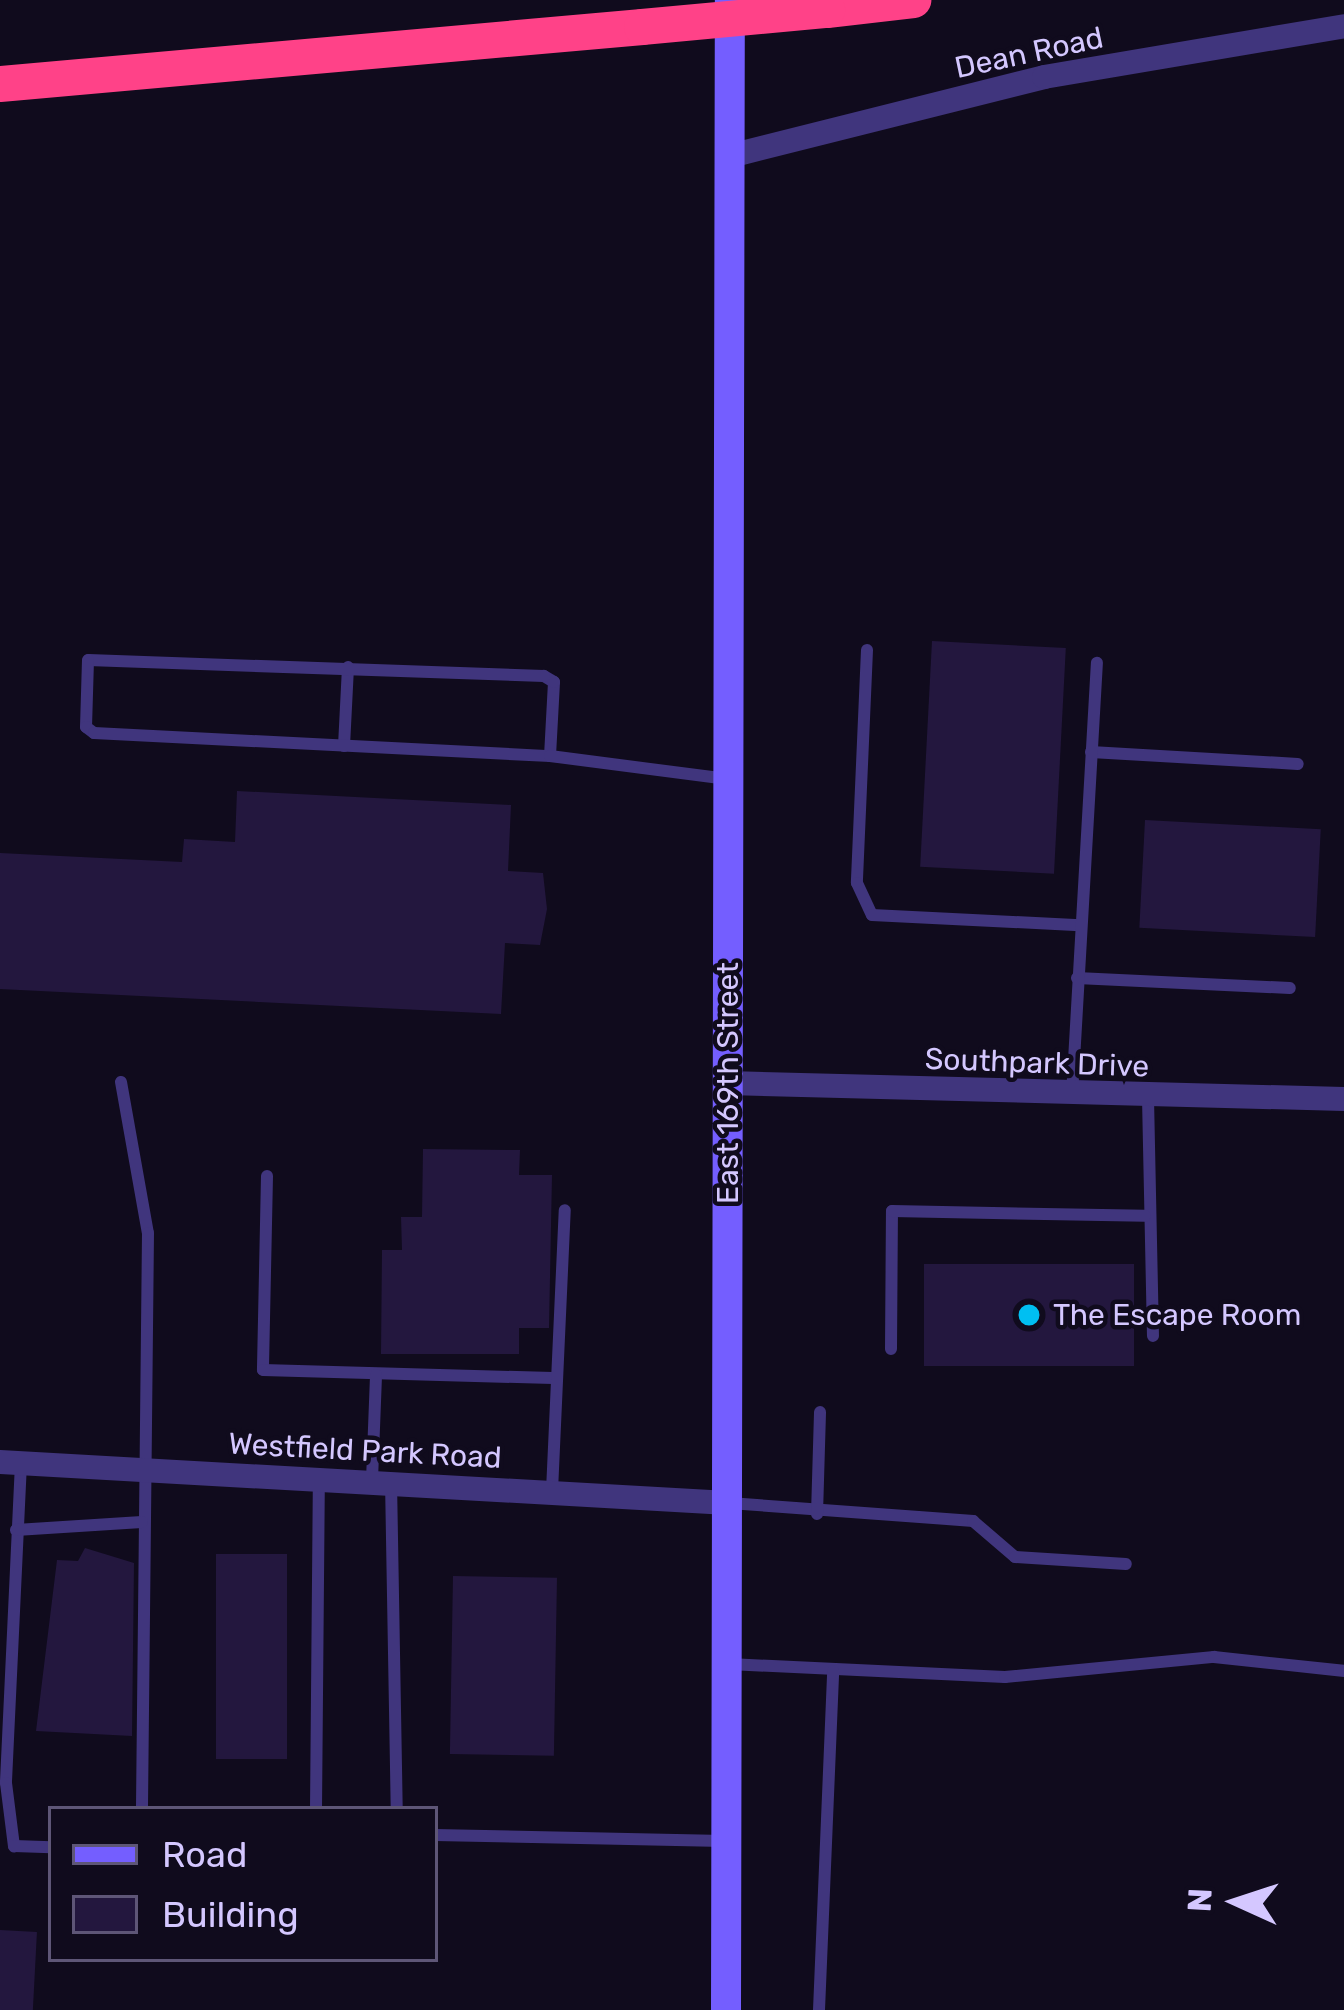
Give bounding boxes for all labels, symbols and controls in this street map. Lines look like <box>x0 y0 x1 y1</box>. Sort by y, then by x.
street label: Dean Road <box>952 20 1106 86</box>
street label: East 169th Street <box>710 962 746 1204</box>
street label: Southpark Drive <box>924 1041 1150 1085</box>
place label: The Escape Room <box>1053 1297 1301 1333</box>
marker: The Escape Room <box>1016 1302 1042 1328</box>
street label: Westfield Park Road <box>227 1426 503 1476</box>
legend <box>48 1806 438 1962</box>
text: Road <box>162 1833 247 1876</box>
north arrow <box>1176 1842 1296 1962</box>
text: N <box>1179 1887 1220 1913</box>
text: Building <box>162 1893 299 1936</box>

